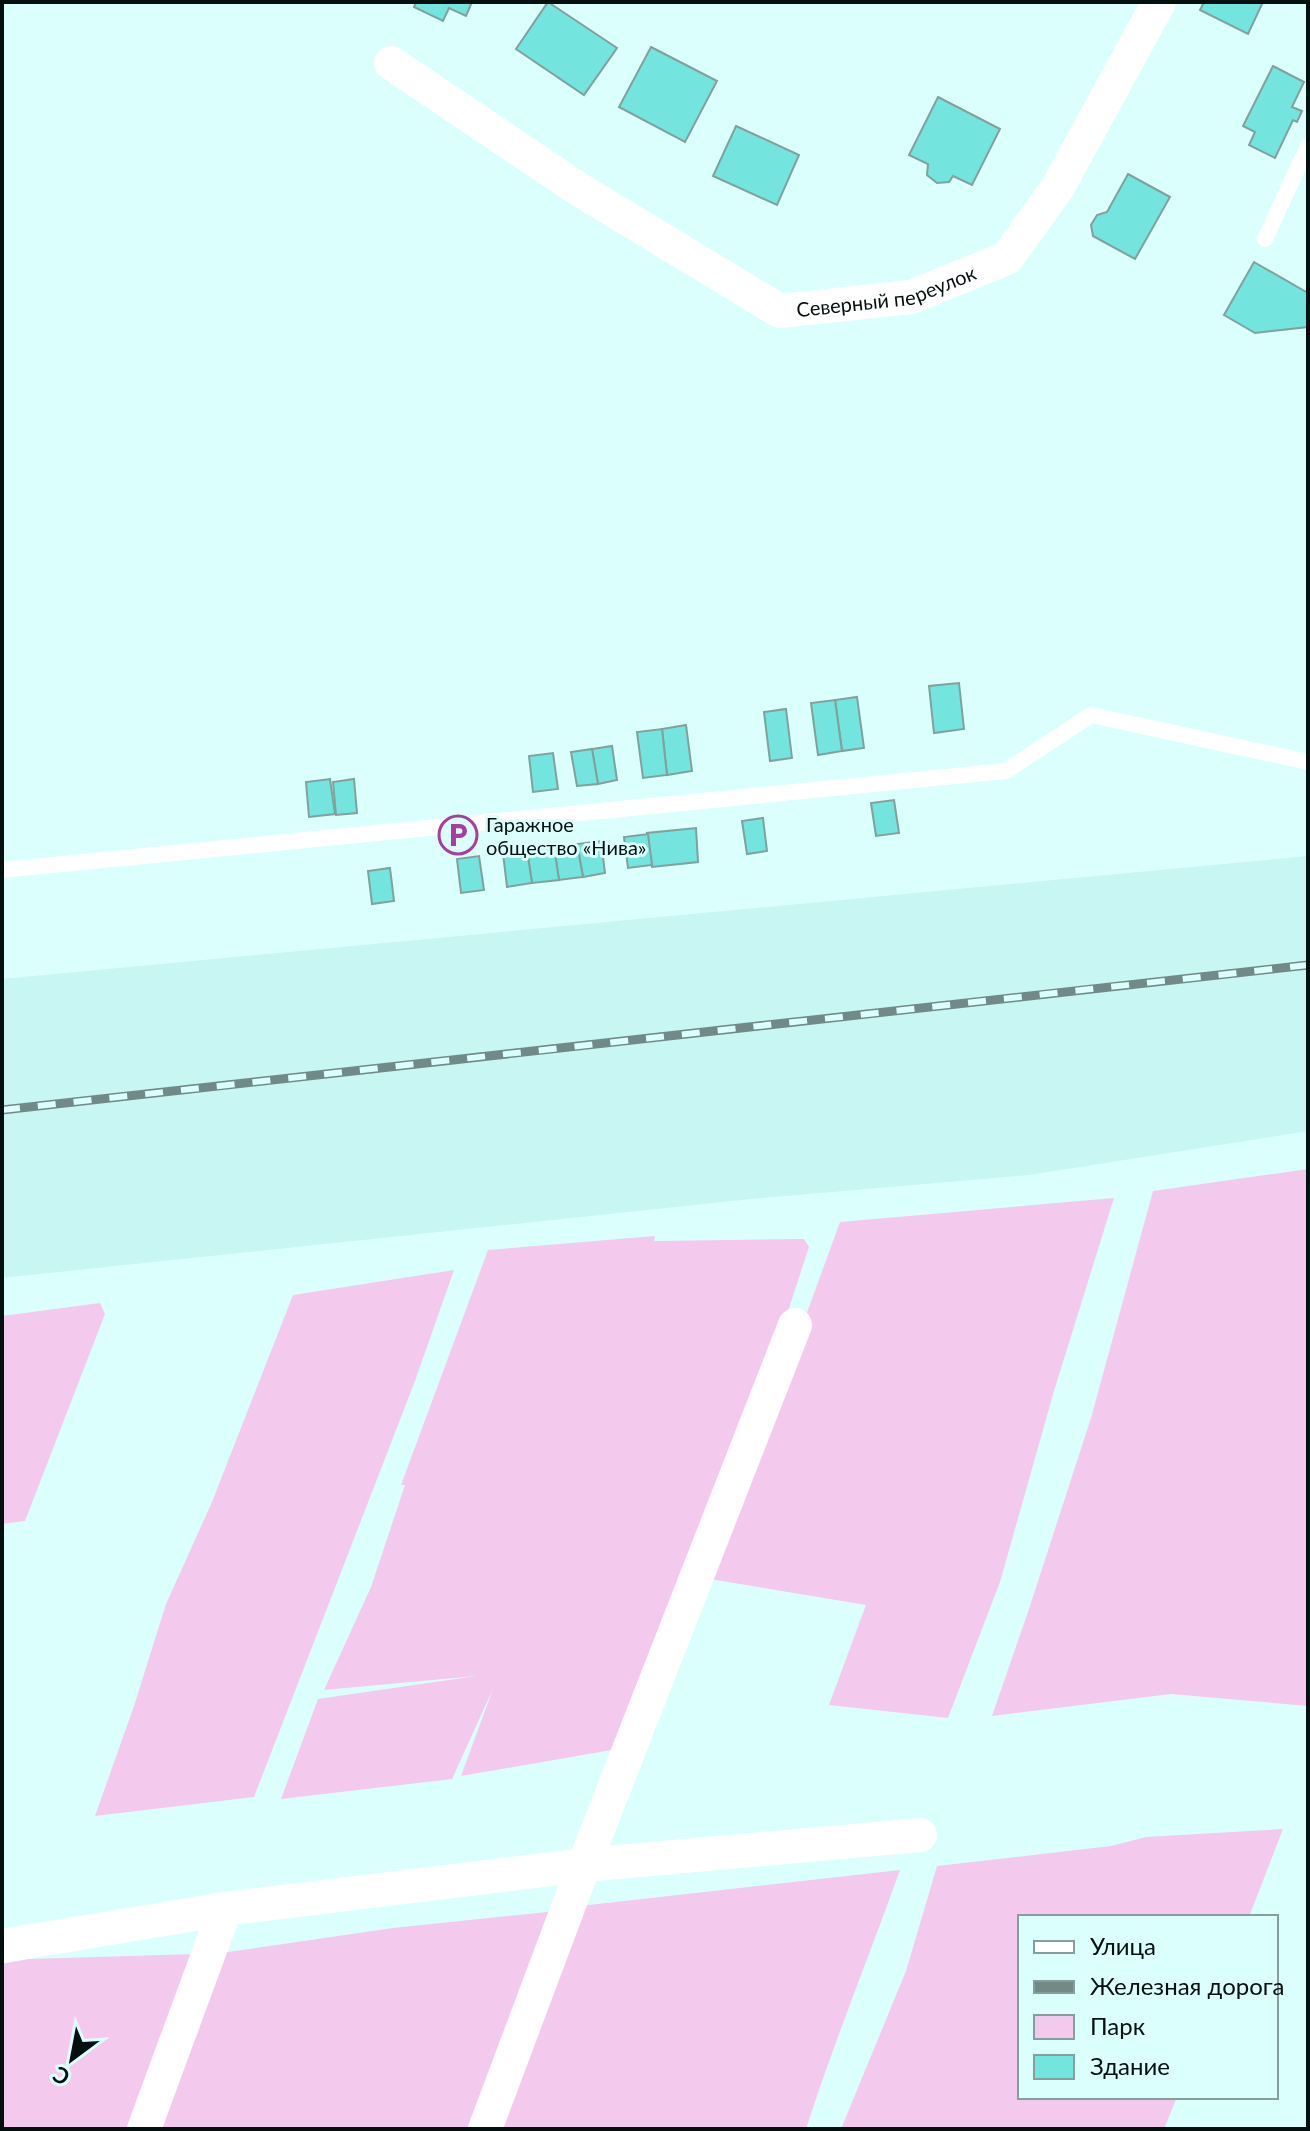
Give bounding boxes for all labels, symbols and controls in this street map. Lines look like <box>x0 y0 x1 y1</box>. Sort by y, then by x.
street label: Северный переулок <box>795 260 980 321</box>
place label: Гаражное общество «Нива» <box>486 812 646 859</box>
parking icon: Гаражное общество «Нива» <box>437 814 479 856</box>
legend <box>1018 1915 1278 2099</box>
text: Улица <box>1090 1931 1156 1960</box>
text: Железная дорога <box>1090 1971 1285 2000</box>
text: Парк <box>1090 2011 1146 2040</box>
north arrow <box>32 2019 112 2099</box>
text: Здание <box>1090 2051 1170 2080</box>
text: С <box>47 2061 74 2092</box>

